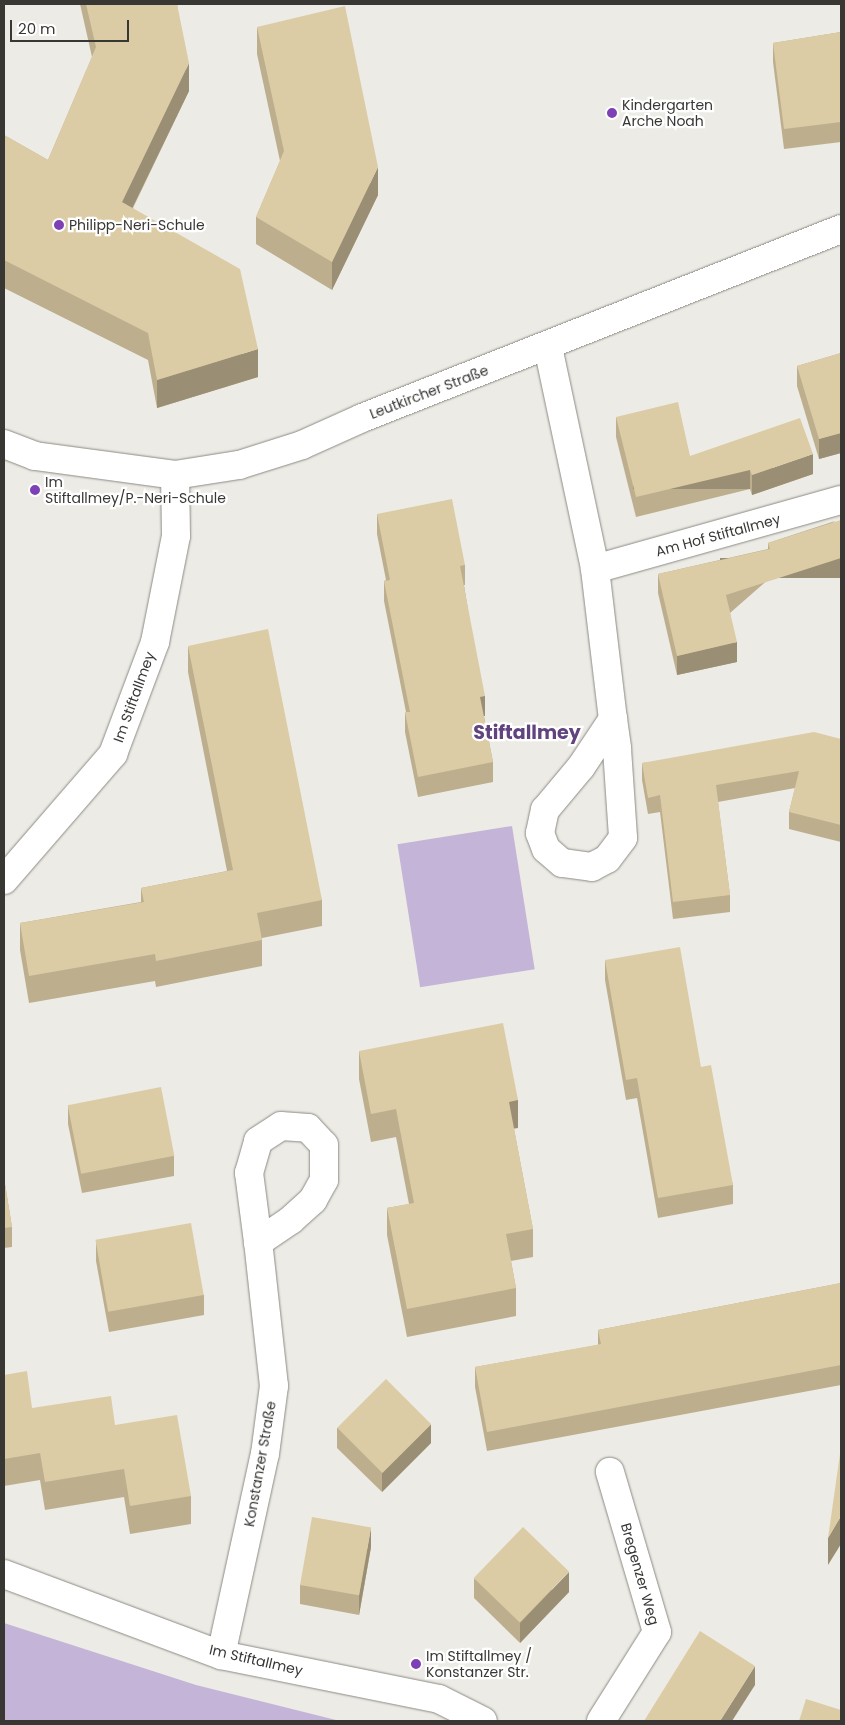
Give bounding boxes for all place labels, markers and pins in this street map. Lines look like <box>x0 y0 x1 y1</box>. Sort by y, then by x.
place label: Kindergarten Arche Noah <box>622 97 713 130</box>
marker: Kindergarten Arche Noah <box>606 107 618 119</box>
place label: Philipp-Neri-Schule <box>69 217 205 233</box>
marker: Philipp-Neri-Schule <box>53 219 65 231</box>
place label: Im Stiftallmey/P.-Neri-Schule <box>45 474 226 507</box>
marker: Im Stiftallmey/P.-Neri-Schule <box>29 484 41 496</box>
place label: Im Stiftallmey / Konstanzer Str. <box>426 1648 532 1680</box>
marker: Im Stiftallmey / Konstanzer Str. <box>410 1658 422 1670</box>

